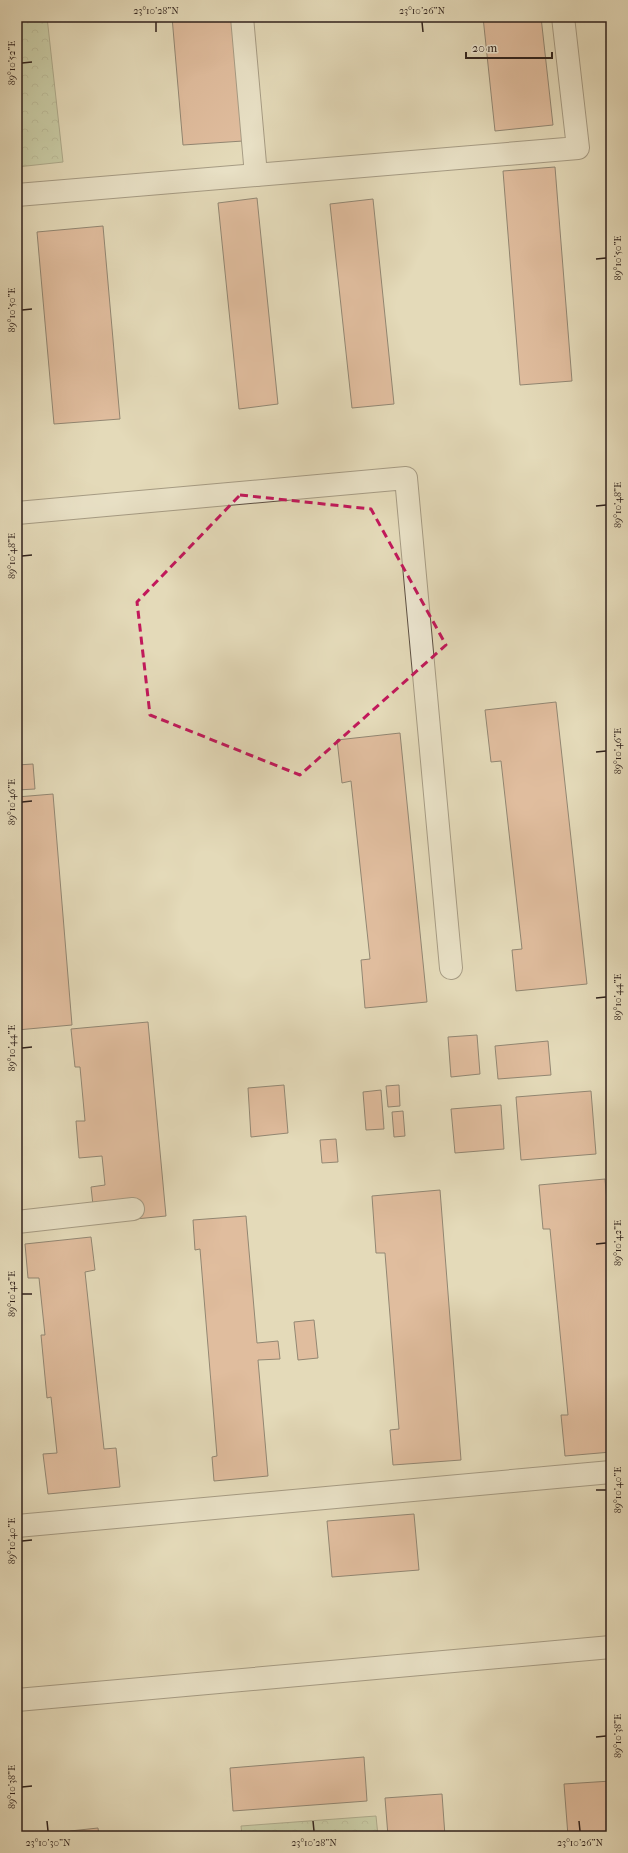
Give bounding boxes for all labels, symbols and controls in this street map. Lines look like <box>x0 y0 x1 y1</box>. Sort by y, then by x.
text: 23°10'28"N <box>133 5 179 17</box>
text: 23°10'26"N <box>399 5 445 17</box>
scale bar <box>466 34 552 60</box>
text: 89°10'52"E <box>6 41 18 85</box>
text: 20 m <box>472 41 497 55</box>
text: 89°10'50"E <box>612 236 624 280</box>
text: 89°10'50"E <box>6 288 18 332</box>
text: 89°10'48"E <box>612 482 624 528</box>
text: 89°10'48"E <box>6 533 18 579</box>
text: 89°10'46"E <box>612 728 624 774</box>
text: 89°10'46"E <box>6 779 18 825</box>
text: 89°10'44"E <box>612 974 624 1020</box>
text: 89°10'44"E <box>6 1025 18 1071</box>
text: 89°10'42"E <box>612 1220 624 1266</box>
text: 89°10'42"E <box>6 1271 18 1317</box>
text: 89°10'40"E <box>612 1467 624 1513</box>
text: 89°10'40"E <box>6 1518 18 1564</box>
text: 89°10'38"E <box>612 1714 624 1758</box>
text: 89°10'38"E <box>6 1765 18 1809</box>
text: 23°10'30"N <box>25 1837 71 1849</box>
text: 23°10'28"N <box>291 1837 337 1849</box>
text: 23°10'26"N <box>557 1837 603 1849</box>

